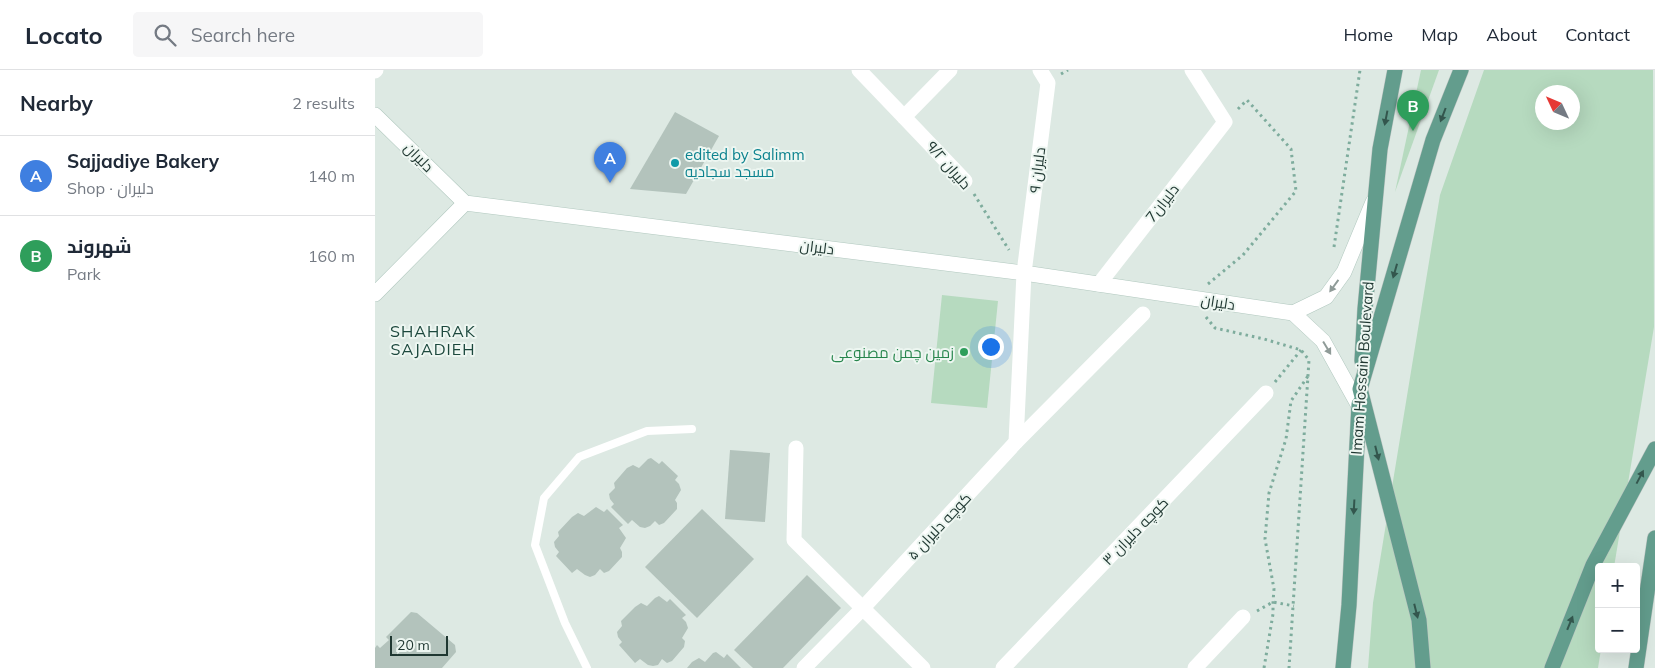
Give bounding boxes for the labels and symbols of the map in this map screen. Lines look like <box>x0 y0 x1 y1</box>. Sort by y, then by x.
north arrow <box>1535 85 1580 130</box>
pin: B <box>1397 90 1429 131</box>
one-way arrow <box>1439 108 1446 123</box>
one-way arrow <box>1382 110 1390 126</box>
street label: دلیران ۹/۲ <box>922 137 975 194</box>
street label: دلیران <box>399 138 438 177</box>
pin: A <box>594 142 626 183</box>
place label: edited by Salimm مسجد سجادیه <box>685 145 805 181</box>
street label: دلیران ۹ <box>1025 146 1050 194</box>
marker: edited by Salimm مسجد سجادیه <box>669 157 681 169</box>
street label: دلیران7 <box>1141 180 1184 227</box>
street label: دلیران <box>799 235 835 260</box>
one-way arrow <box>1391 263 1399 278</box>
one-way arrow <box>1329 279 1339 293</box>
street label: Imam Hossain Boulevard <box>1346 281 1378 455</box>
street label: دلیران <box>1199 290 1236 315</box>
district label: SHAHRAK SAJADIEH <box>390 321 476 359</box>
your location <box>978 334 1004 360</box>
one-way arrow <box>1322 341 1331 354</box>
place label: زمین چمن مصنوعی <box>831 343 954 363</box>
marker: زمین چمن مصنوعی <box>958 346 970 358</box>
one-way arrow <box>1373 446 1381 461</box>
one-way arrow <box>1636 469 1644 484</box>
street label: کوچه دلیران ۵ <box>903 488 976 564</box>
street label: کوچه دلیران ۳ <box>1098 493 1173 570</box>
one-way arrow <box>1349 500 1357 516</box>
one-way arrow <box>1413 603 1421 618</box>
one-way arrow <box>1566 616 1574 630</box>
scale bar <box>390 633 447 656</box>

